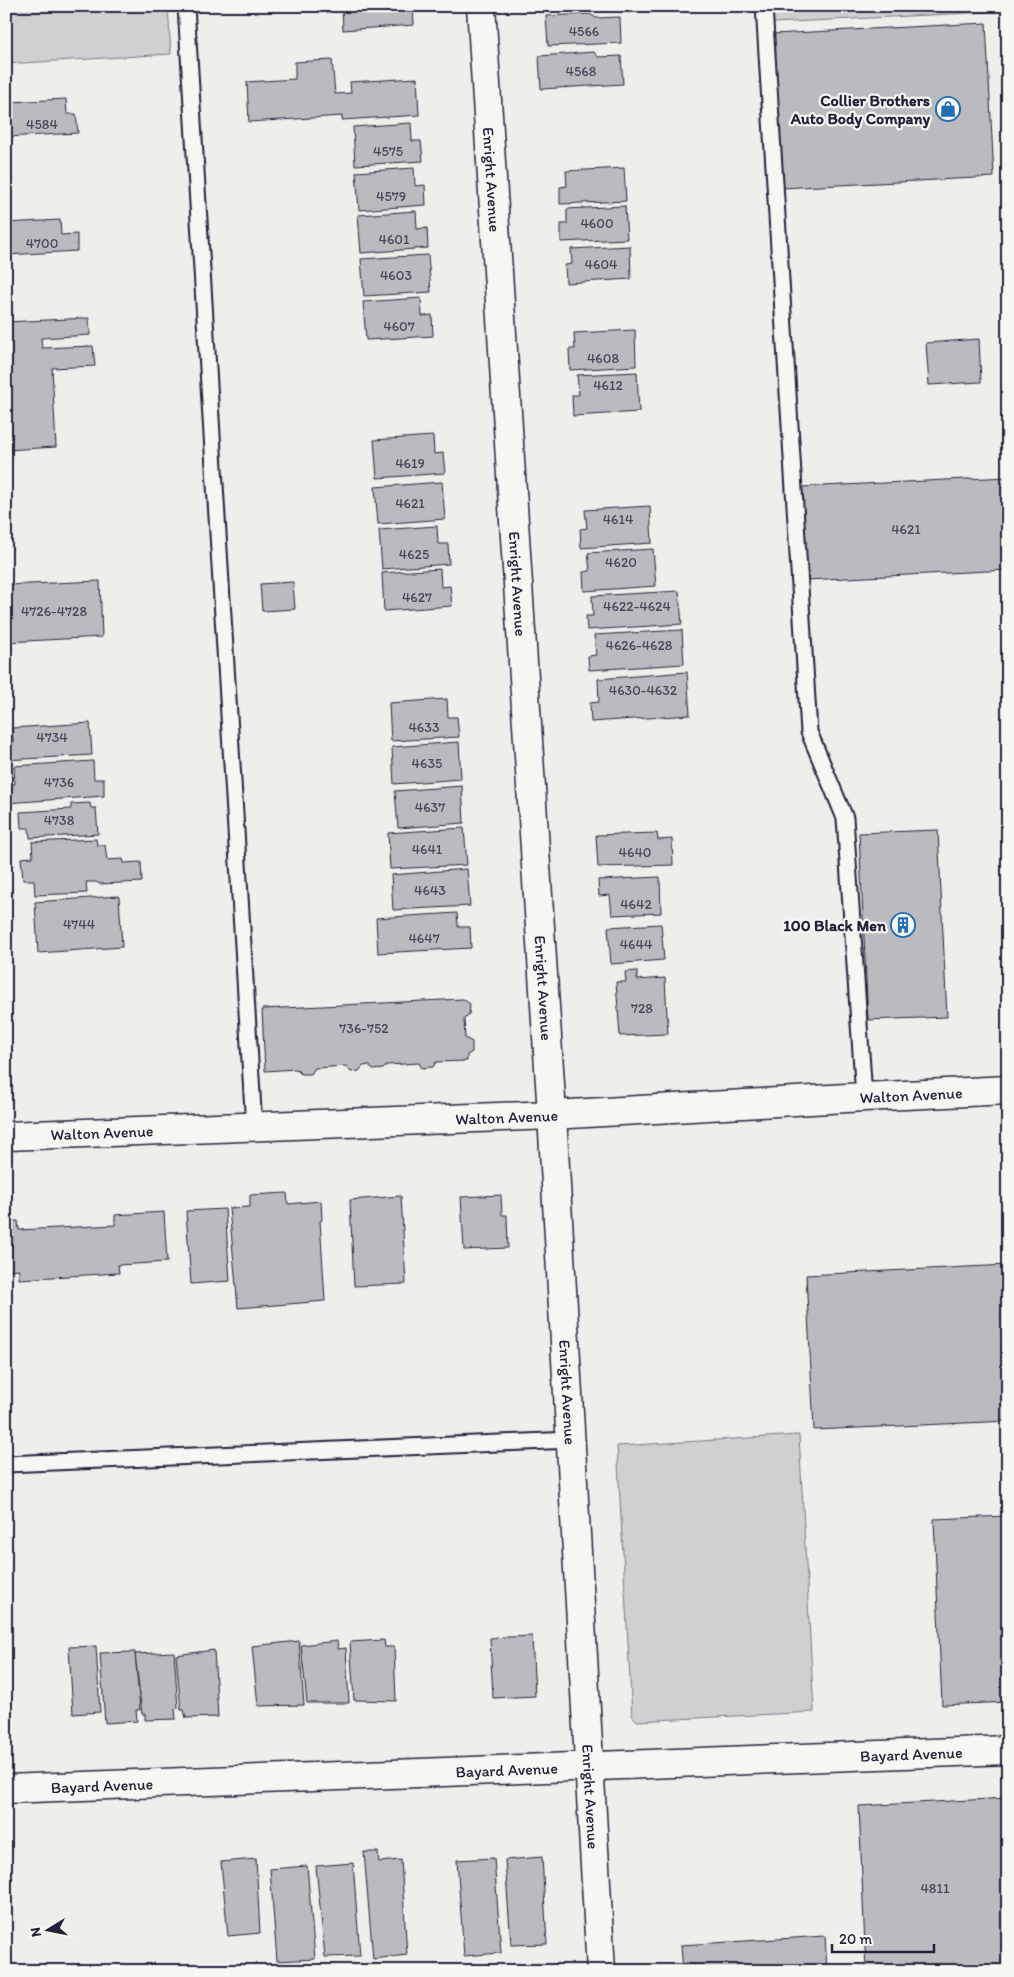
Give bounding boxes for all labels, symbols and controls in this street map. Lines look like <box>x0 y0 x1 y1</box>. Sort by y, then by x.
house number: 4566 <box>569 23 599 40</box>
house number: 4568 <box>566 63 597 80</box>
place label: Collier Brothers Auto Body Company <box>790 91 930 129</box>
shop icon: Collier Brothers Auto Body Company <box>935 96 961 122</box>
house number: 4584 <box>26 116 59 133</box>
street label: Enright Avenue <box>479 127 505 233</box>
house number: 4575 <box>373 143 403 160</box>
house number: 4579 <box>376 188 406 205</box>
house number: 4600 <box>580 215 614 232</box>
house number: 4601 <box>379 231 410 248</box>
house number: 4700 <box>26 235 58 252</box>
house number: 4604 <box>585 256 618 273</box>
house number: 4603 <box>380 267 412 284</box>
house number: 4607 <box>383 318 415 335</box>
house number: 4608 <box>587 350 619 367</box>
house number: 4612 <box>593 377 623 394</box>
house number: 4619 <box>395 455 425 472</box>
house number: 4621 <box>395 495 425 512</box>
house number: 4614 <box>603 511 634 528</box>
house number: 4621 <box>891 521 921 538</box>
street label: Enright Avenue <box>505 531 531 637</box>
house number: 4625 <box>399 546 429 563</box>
house number: 4620 <box>605 554 637 571</box>
house number: 4627 <box>402 589 432 606</box>
house number: 4622-4624 <box>603 598 671 615</box>
house number: 4726-4728 <box>21 603 87 620</box>
house number: 4626-4628 <box>605 637 673 654</box>
house number: 4630-4632 <box>609 682 678 699</box>
house number: 4633 <box>408 719 440 736</box>
house number: 4734 <box>36 729 68 746</box>
house number: 4635 <box>412 755 442 772</box>
house number: 4736 <box>44 774 74 791</box>
house number: 4637 <box>415 799 445 816</box>
house number: 4738 <box>44 812 75 829</box>
house number: 4641 <box>412 841 443 858</box>
house number: 4640 <box>619 844 651 861</box>
house number: 4643 <box>414 882 446 899</box>
house number: 4642 <box>620 896 652 913</box>
building icon: 100 Black Men <box>890 912 916 938</box>
house number: 4744 <box>63 916 96 933</box>
place label: 100 Black Men <box>783 916 887 935</box>
house number: 4647 <box>408 930 440 947</box>
street label: Enright Avenue <box>531 935 557 1041</box>
house number: 4644 <box>620 936 653 953</box>
house number: 728 <box>631 1000 653 1017</box>
house number: 736-752 <box>339 1020 389 1037</box>
street label: Walton Avenue <box>859 1083 963 1107</box>
street label: Walton Avenue <box>455 1105 559 1128</box>
street label: Walton Avenue <box>50 1121 154 1144</box>
street label: Enright Avenue <box>555 1339 580 1446</box>
street label: Bayard Avenue <box>860 1742 963 1765</box>
street label: Enright Avenue <box>579 1744 604 1850</box>
street label: Bayard Avenue <box>455 1758 558 1781</box>
street label: Bayard Avenue <box>50 1774 154 1797</box>
house number: 4811 <box>920 1880 950 1897</box>
north arrow <box>22 1904 72 1954</box>
scale bar <box>832 1922 934 1954</box>
text: N <box>26 1926 45 1938</box>
text: 20 m <box>839 1930 873 1948</box>

